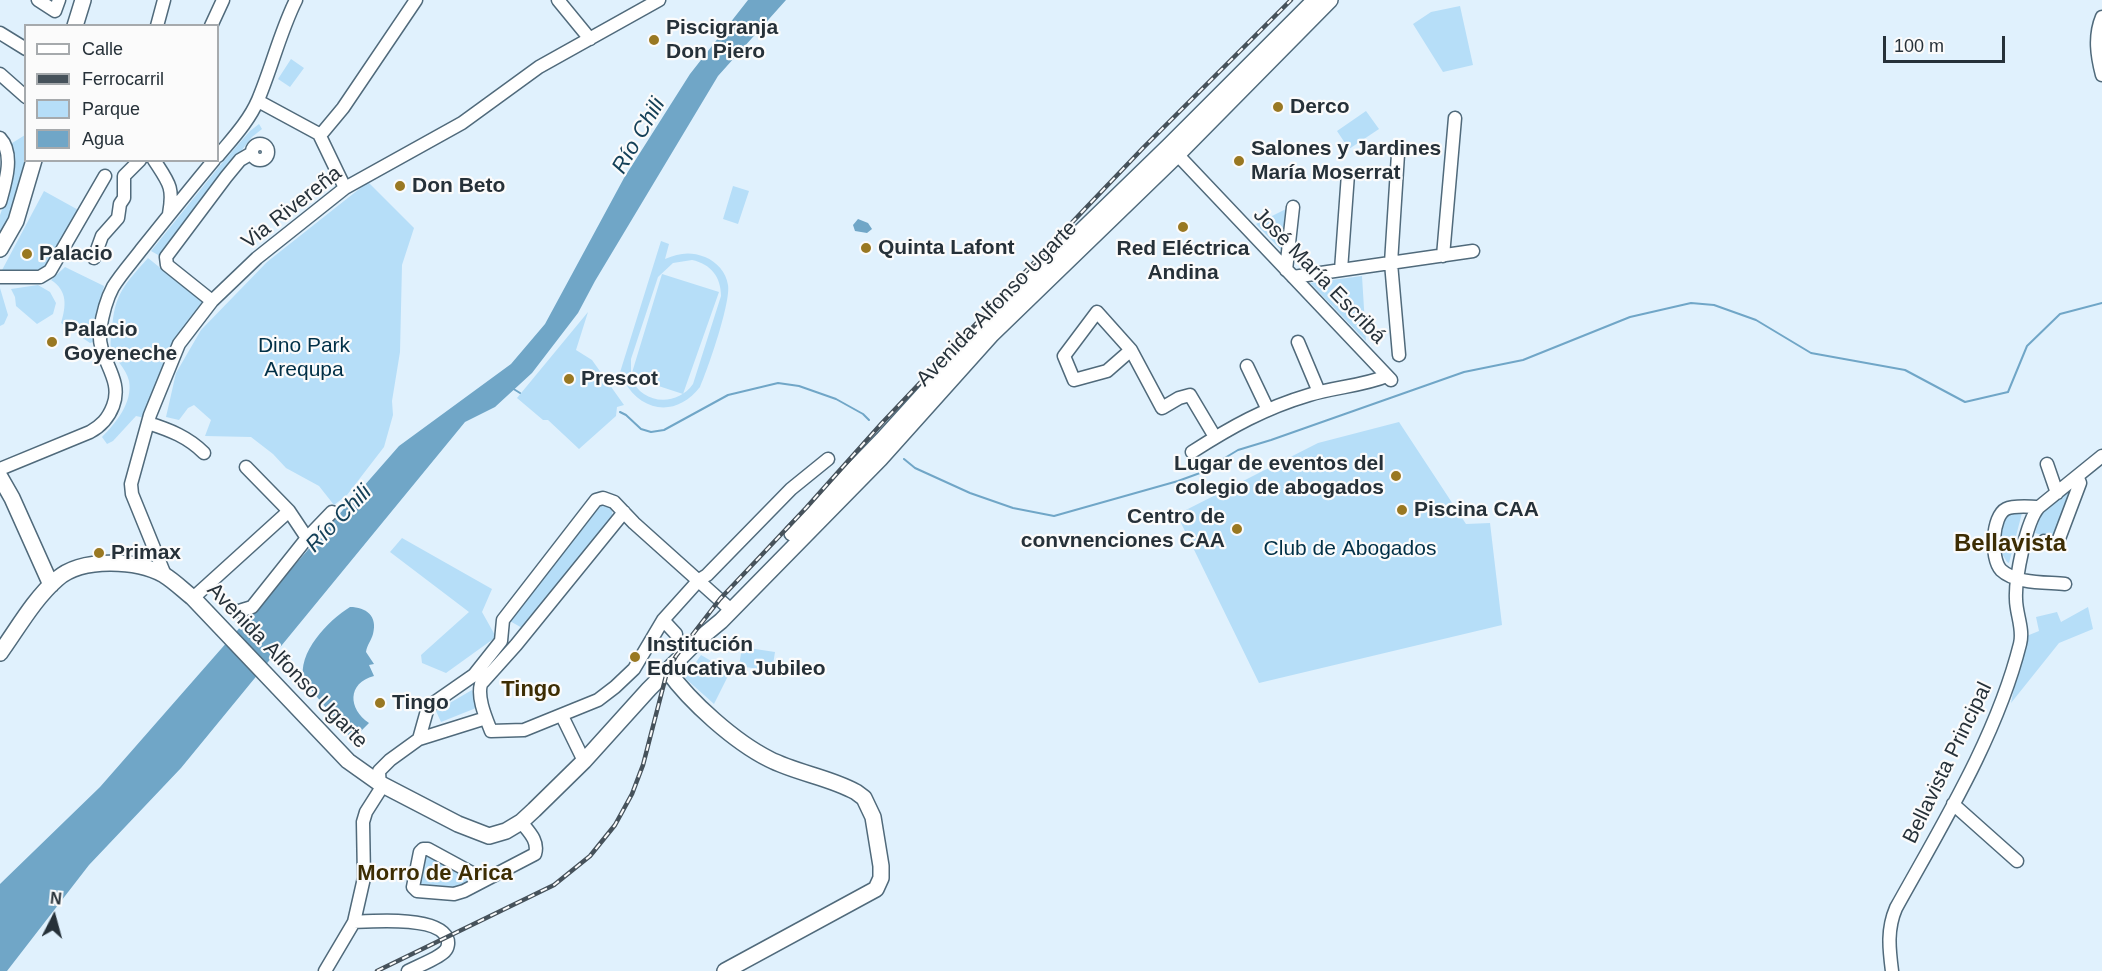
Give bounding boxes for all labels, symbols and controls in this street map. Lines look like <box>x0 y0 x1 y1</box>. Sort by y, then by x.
place label: Piscigranja Don Piero <box>666 15 778 65</box>
legend <box>24 24 219 162</box>
scale bar <box>1886 24 2008 62</box>
marker: Piscigranja Don Piero <box>647 33 661 47</box>
text: 100 m <box>1894 36 1944 56</box>
text: Calle <box>82 39 123 59</box>
text: Ferrocarril <box>82 69 164 89</box>
water label: Río Chili <box>607 93 671 179</box>
place label: Derco <box>1290 94 1350 120</box>
text: Parque <box>82 99 140 119</box>
marker: Derco <box>1271 100 1285 114</box>
text: Agua <box>82 129 124 149</box>
place label: Salones y Jardines María Moserrat <box>1251 136 1441 186</box>
marker: Salones y Jardines María Moserrat <box>1232 154 1246 168</box>
street label: Via Rivereña <box>237 161 347 255</box>
place label: Don Beto <box>412 173 505 199</box>
marker: Don Beto <box>393 179 407 193</box>
street label: José María Escribá <box>1248 203 1390 349</box>
street label: Avenida Alfonso Ugarte <box>911 216 1083 392</box>
marker: Red Eléctrica Andina <box>1176 220 1190 234</box>
place label: Quinta Lafont <box>878 235 1014 261</box>
place label: Red Eléctrica Andina <box>1116 236 1250 286</box>
place label: Palacio <box>39 241 113 267</box>
marker: Quinta Lafont <box>859 241 873 255</box>
marker: Palacio <box>20 247 34 261</box>
place label: Palacio Goyeneche <box>64 317 177 367</box>
park label: Dino Park Arequpa <box>258 333 350 383</box>
marker: Palacio Goyeneche <box>45 335 59 349</box>
place label: Prescot <box>581 366 658 392</box>
marker: Prescot <box>562 372 576 386</box>
place label: Lugar de eventos del colegio de abogados <box>1174 451 1384 501</box>
marker: Lugar de eventos del colegio de abogados <box>1389 469 1403 483</box>
water label: Río Chili <box>301 480 377 558</box>
place label: Piscina CAA <box>1414 497 1539 523</box>
marker: Piscina CAA <box>1395 503 1409 517</box>
place label: Centro de convnenciones CAA <box>1021 504 1225 554</box>
marker: Centro de convnenciones CAA <box>1230 522 1244 536</box>
district label: Bellavista <box>1954 530 2066 558</box>
park label: Club de Abogados <box>1264 536 1436 562</box>
place label: Primax <box>111 540 181 566</box>
marker: Primax <box>92 546 106 560</box>
street label: Avenida Alfonso Ugarte <box>201 578 373 754</box>
place label: Institución Educativa Jubileo <box>647 632 826 682</box>
marker: Institución Educativa Jubileo <box>628 650 642 664</box>
district label: Tingo <box>501 677 561 703</box>
street label: Bellavista Principal <box>1898 678 1998 848</box>
place label: Tingo <box>392 690 449 716</box>
marker: Tingo <box>373 696 387 710</box>
district label: Morro de Arica <box>357 861 513 887</box>
north arrow <box>24 887 84 947</box>
text: N <box>49 890 63 908</box>

